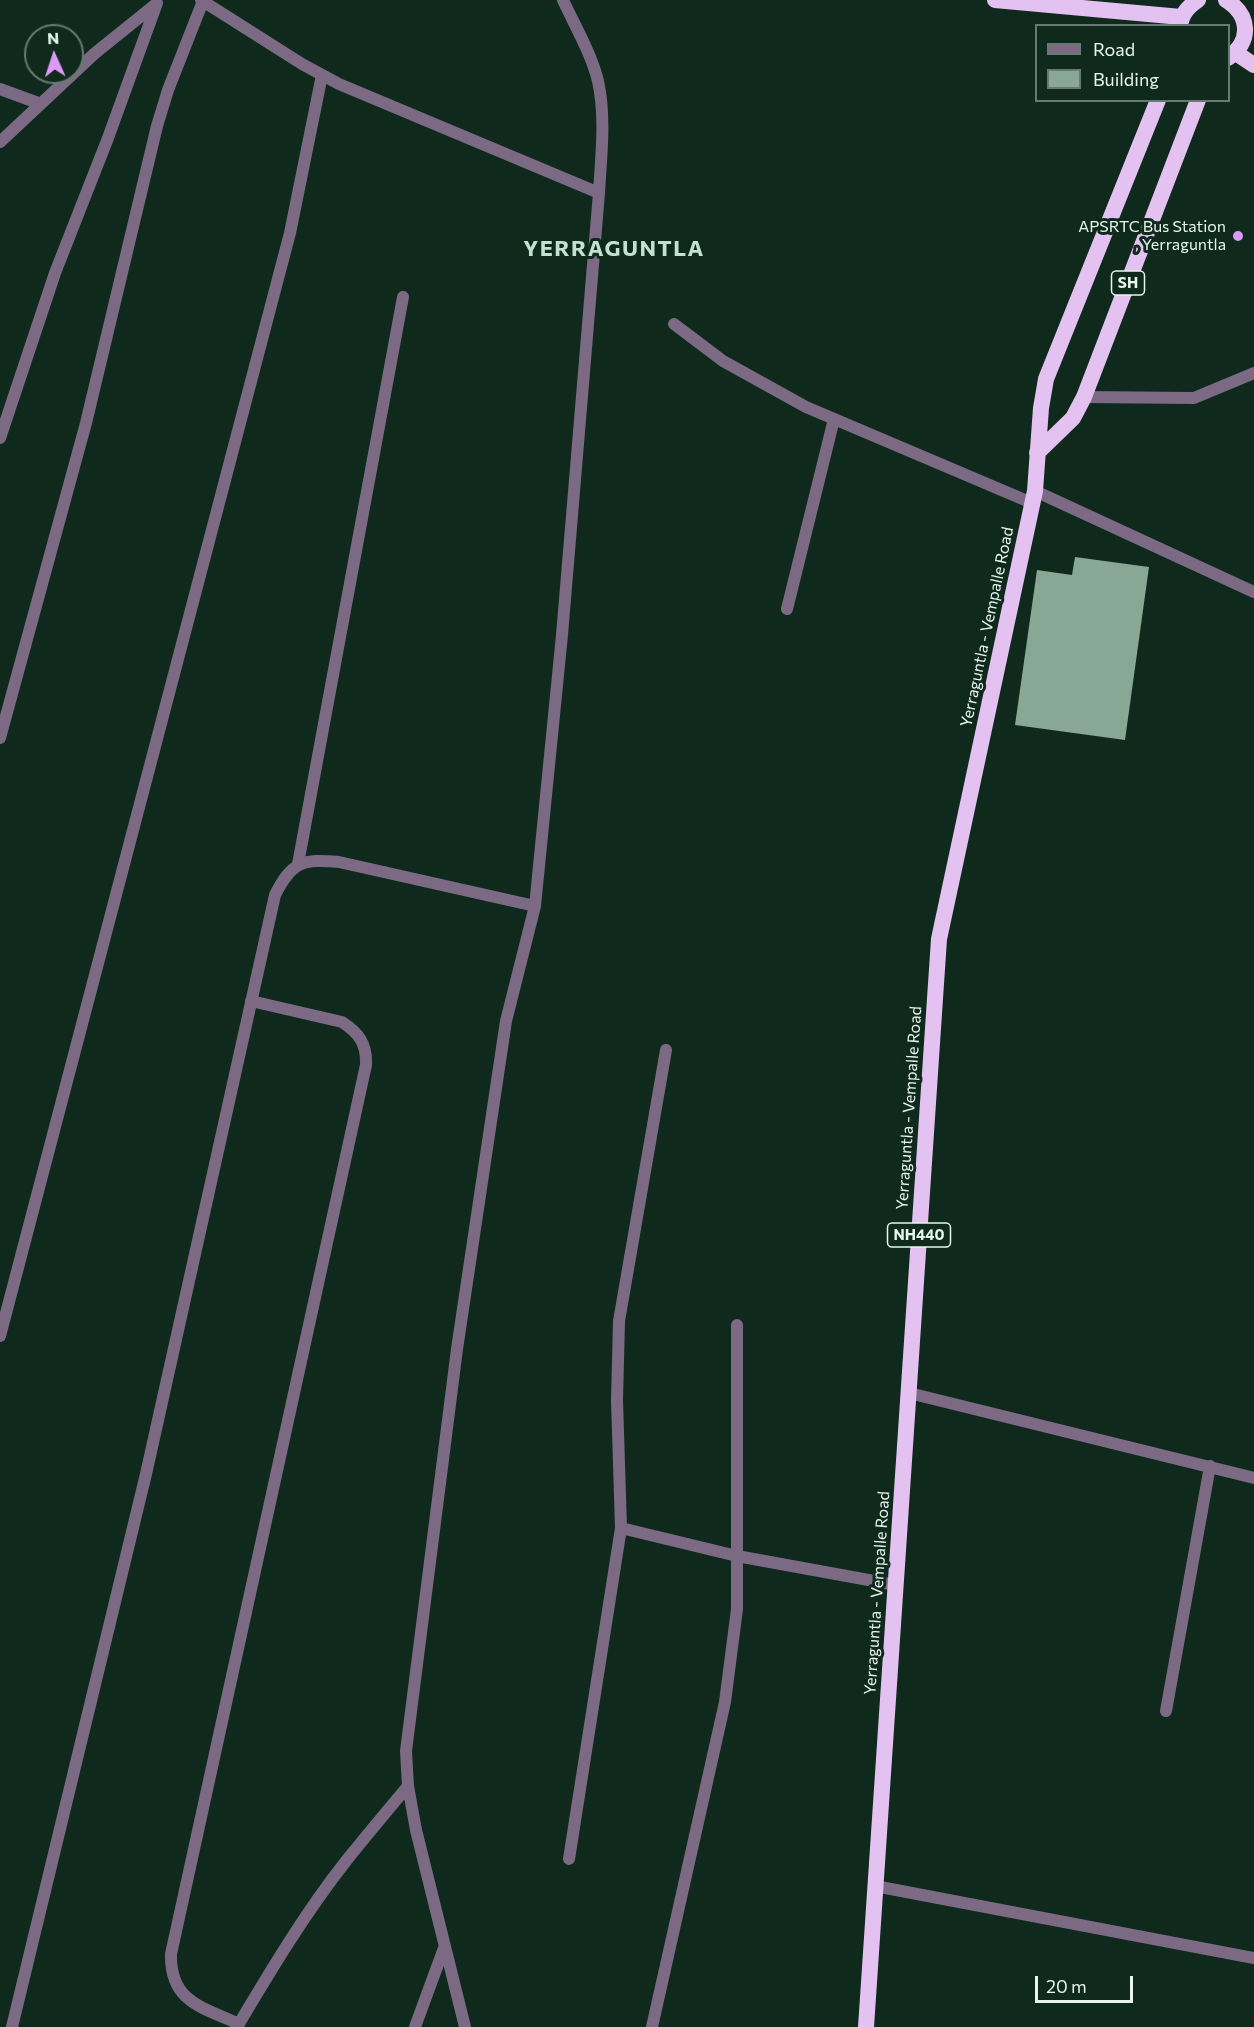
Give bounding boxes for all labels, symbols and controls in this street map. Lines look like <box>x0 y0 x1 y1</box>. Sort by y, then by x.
north arrow <box>24 24 84 84</box>
legend <box>1035 24 1230 102</box>
text: N <box>47 28 60 47</box>
text: Road <box>1093 38 1135 60</box>
text: Building <box>1093 68 1159 90</box>
place label: APSRTC Bus Station , Yerraguntla <box>1078 217 1226 255</box>
marker: APSRTC Bus Station , Yerraguntla <box>1231 229 1245 243</box>
district label: YERRAGUNTLA <box>523 236 705 262</box>
road number: SH <box>1112 271 1144 295</box>
street label: Yerraguntla - Vempalle Road <box>956 525 1018 729</box>
street label: Yerraguntla - Vempalle Road <box>892 1006 926 1210</box>
road number: NH440 <box>888 1223 950 1247</box>
street label: Yerraguntla - Vempalle Road <box>860 1491 894 1695</box>
scale bar <box>1038 1964 1136 2002</box>
text: 20 m <box>1046 1975 1087 1997</box>

